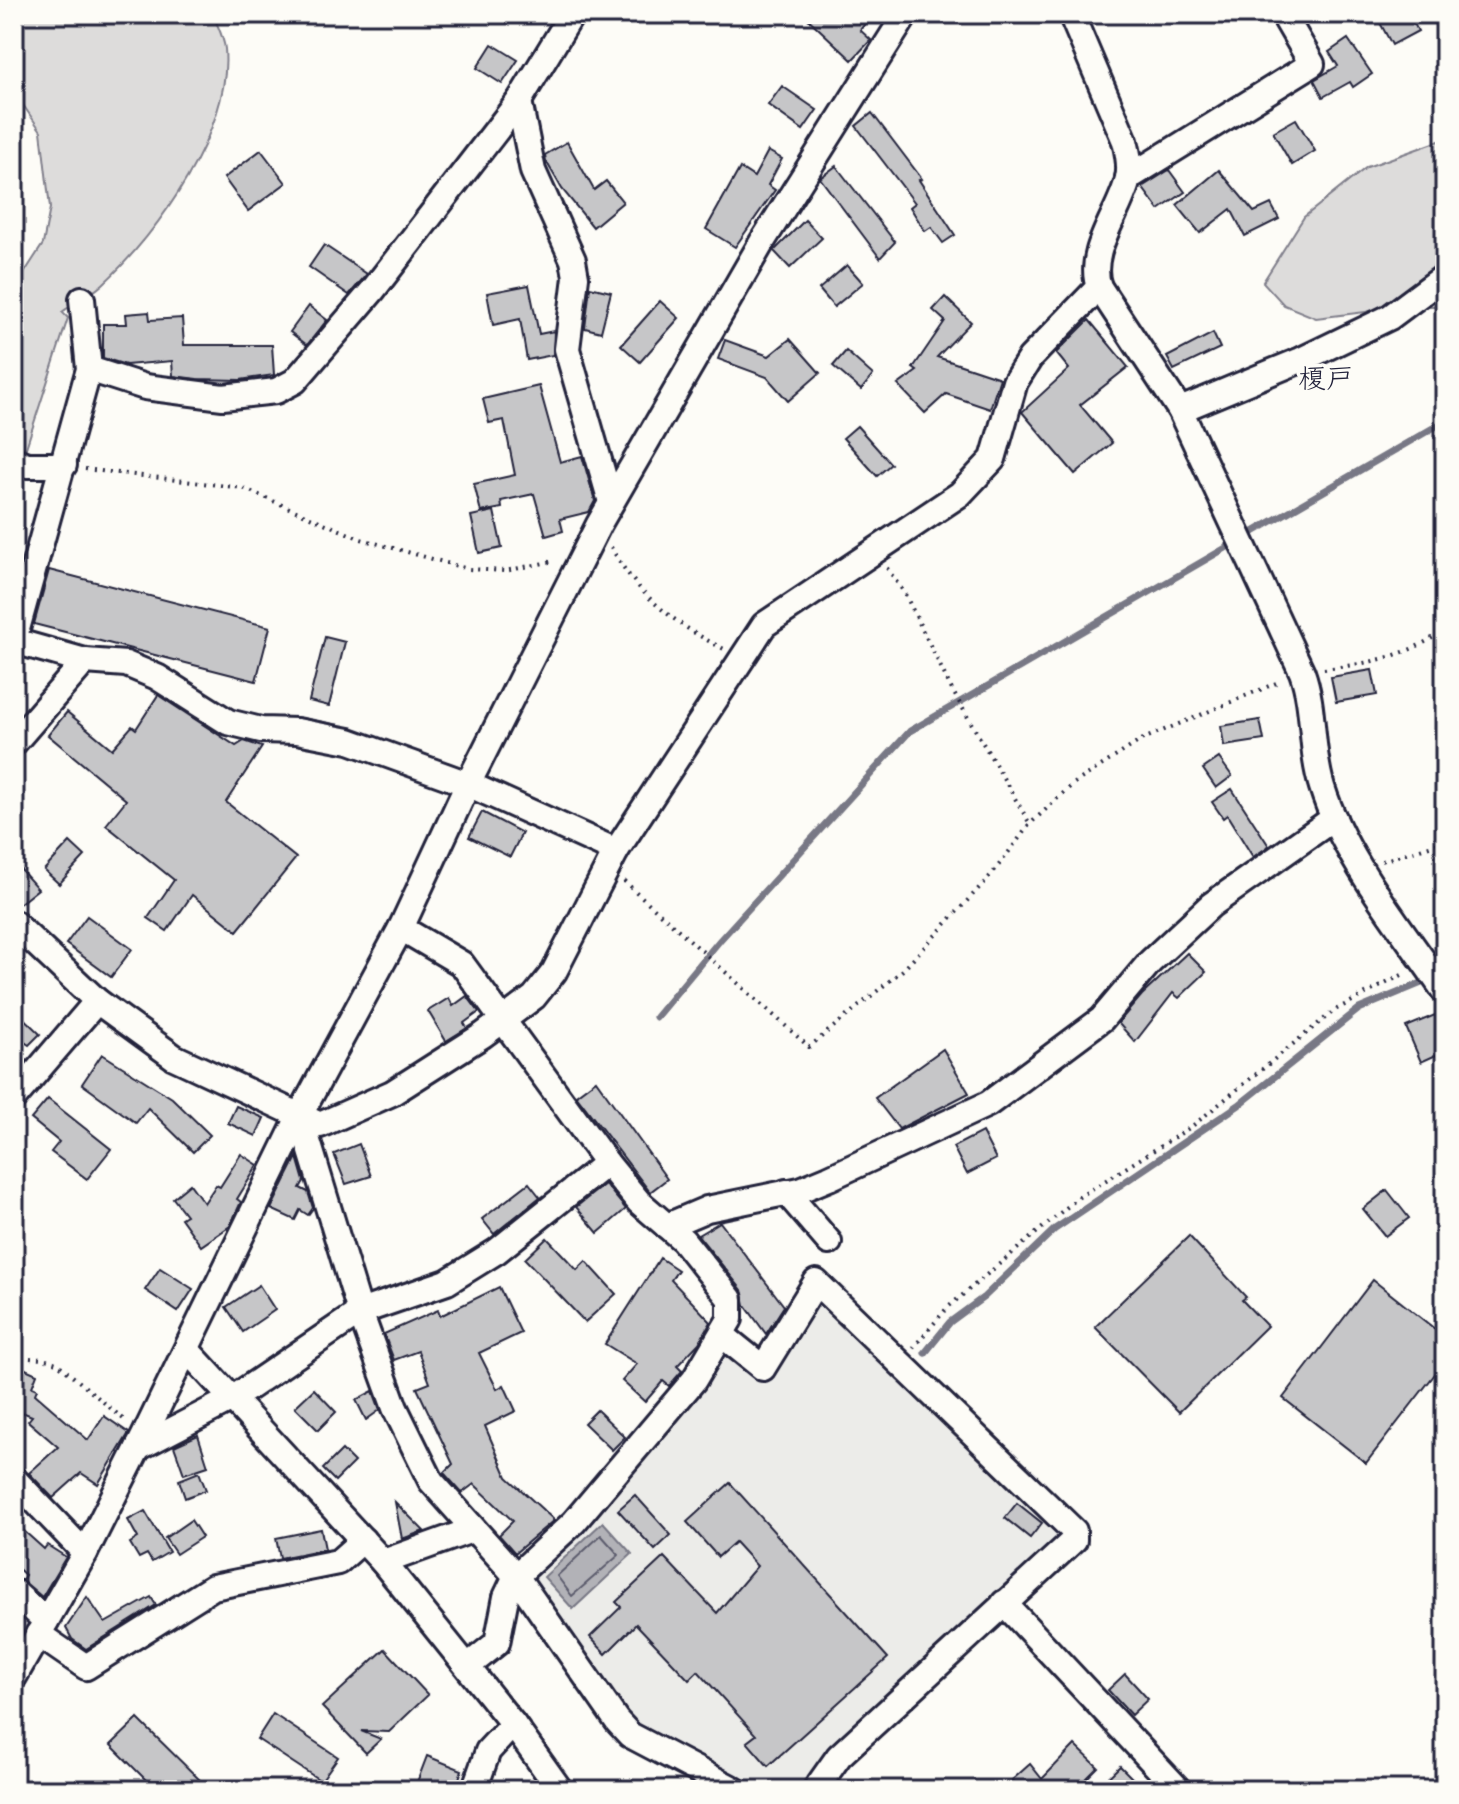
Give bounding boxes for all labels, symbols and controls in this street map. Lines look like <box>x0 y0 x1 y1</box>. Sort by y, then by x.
district label: 榎戸 <box>1298 363 1354 403</box>

